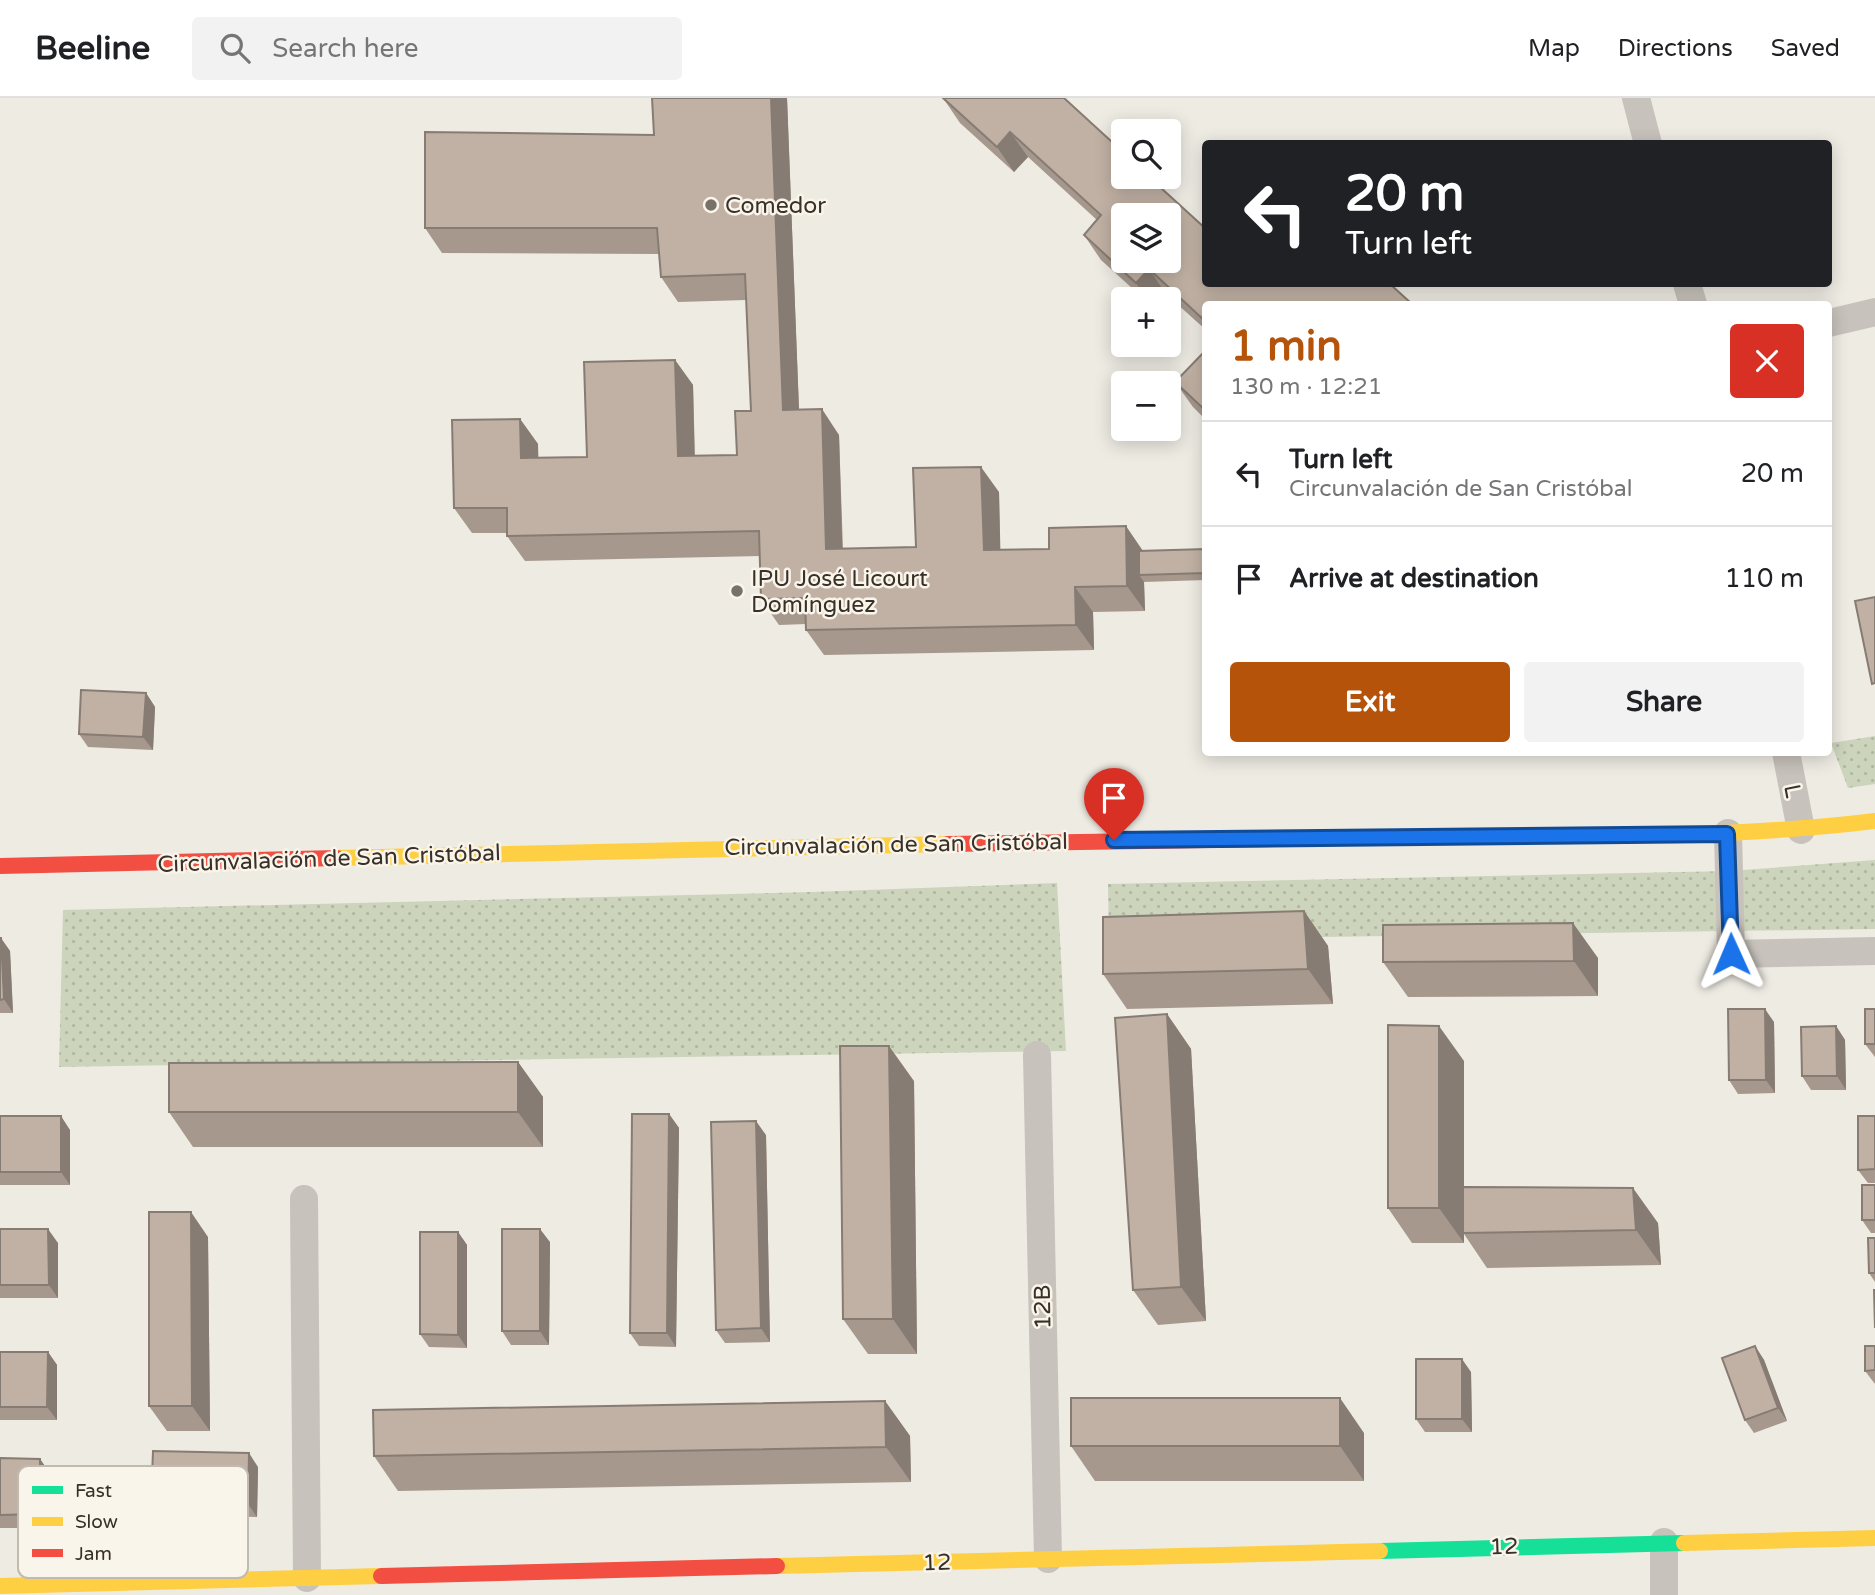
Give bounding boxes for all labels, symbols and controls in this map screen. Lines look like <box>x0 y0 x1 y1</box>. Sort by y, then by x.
search box <box>192 17 682 80</box>
text: Beeline <box>35 29 150 68</box>
icon: search <box>216 29 254 67</box>
text: Search here <box>272 33 418 64</box>
text: Map <box>1528 34 1580 63</box>
text: Directions <box>1618 34 1733 63</box>
text: Saved <box>1771 34 1840 63</box>
map controls <box>1111 119 1181 441</box>
button: search <box>1111 119 1181 189</box>
text: 20 m <box>1345 165 1464 224</box>
icon: left <box>1230 168 1321 259</box>
place label: Comedor <box>725 192 826 220</box>
marker: Comedor <box>703 197 719 213</box>
button: layers <box>1111 203 1181 273</box>
text: Turn left <box>1345 225 1472 263</box>
button: + <box>1111 287 1181 357</box>
text: 1 min <box>1230 321 1342 372</box>
button: close <box>1730 324 1804 398</box>
button: − <box>1111 371 1181 441</box>
text: 130 m · 12:21 <box>1230 373 1382 401</box>
text: Turn left <box>1289 444 1392 475</box>
icon: left <box>1230 455 1268 493</box>
text: 20 m <box>1741 458 1804 489</box>
text: Circunvalación de San Cristóbal <box>1289 475 1633 503</box>
icon: arrive <box>1230 560 1268 598</box>
text: Arrive at destination <box>1289 563 1539 594</box>
text: 110 m <box>1724 563 1804 594</box>
place label: IPU José Licourt Domínguez <box>751 565 928 619</box>
marker: IPU José Licourt Domínguez <box>729 583 745 599</box>
button: Exit <box>1230 662 1510 742</box>
button: Share <box>1524 662 1804 742</box>
pin <box>1084 768 1144 840</box>
icon: arrive <box>1095 779 1133 817</box>
street label: L <box>1777 782 1807 800</box>
street label: Circunvalación de San Cristóbal <box>724 828 1068 862</box>
street label: Circunvalación de San Cristóbal <box>157 839 501 879</box>
position arrow <box>1694 917 1768 991</box>
street label: 12B <box>1029 1284 1057 1330</box>
legend <box>18 1466 248 1578</box>
text: Fast <box>75 1480 112 1502</box>
text: Slow <box>75 1511 118 1533</box>
street label: 12 <box>1489 1533 1519 1561</box>
text: Jam <box>75 1543 112 1565</box>
street label: 12 <box>922 1549 952 1577</box>

